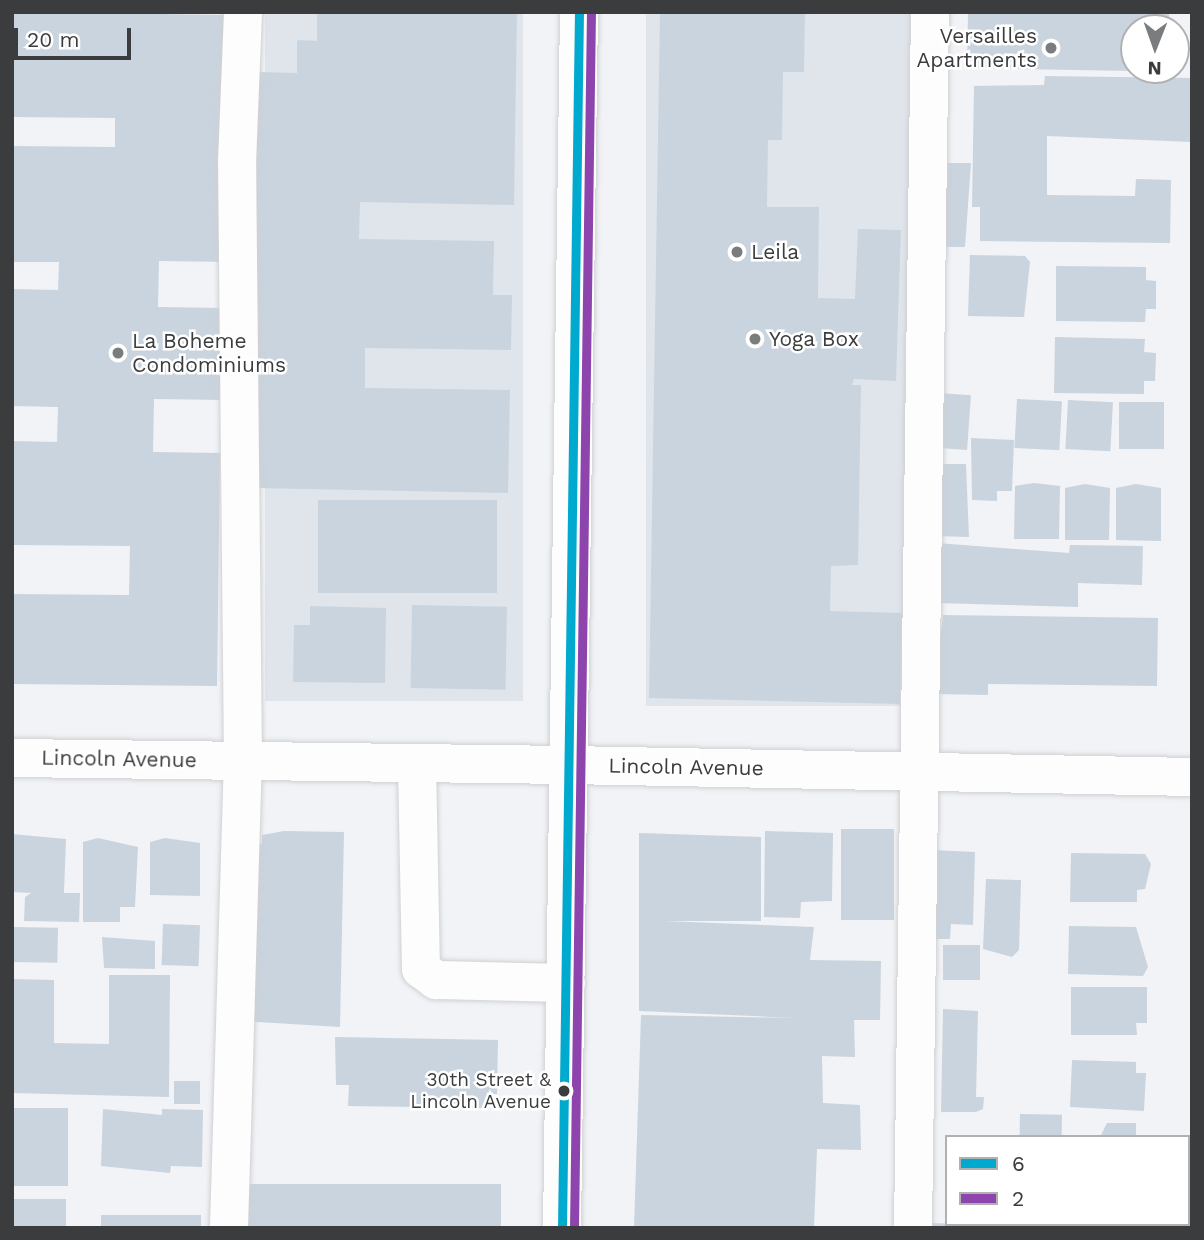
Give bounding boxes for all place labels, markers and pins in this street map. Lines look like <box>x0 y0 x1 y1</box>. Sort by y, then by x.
place label: Versailles Apartments <box>917 23 1037 73</box>
marker: Versailles Apartments <box>1043 40 1059 56</box>
place label: Leila <box>751 239 799 265</box>
marker: Leila <box>729 244 745 260</box>
place label: Yoga Box <box>769 326 859 352</box>
place label: La Boheme Condominiums <box>132 328 286 378</box>
marker: Yoga Box <box>747 331 763 347</box>
marker: La Boheme Condominiums <box>110 345 126 361</box>
place label: 30th Street & Lincoln Avenue <box>410 1069 551 1113</box>
marker: 30th Street & Lincoln Avenue <box>557 1084 571 1098</box>

